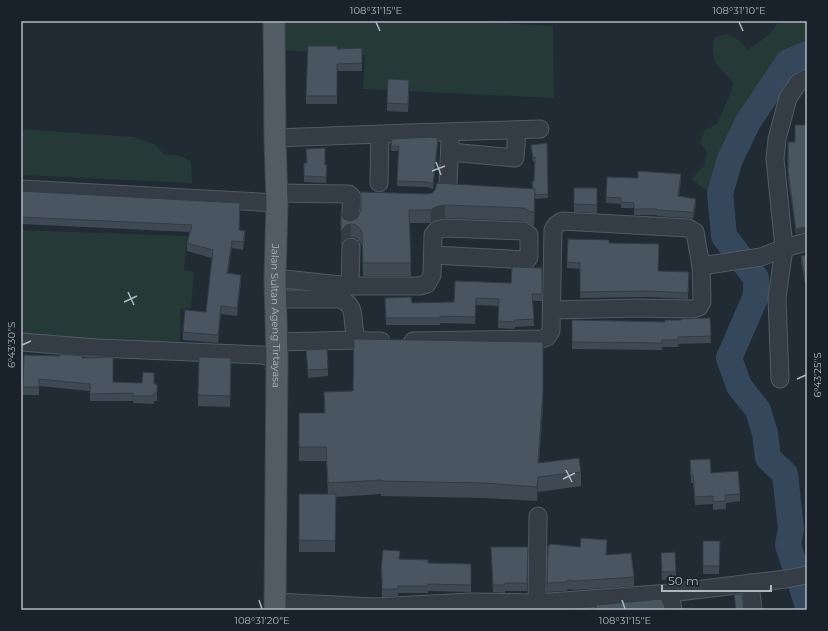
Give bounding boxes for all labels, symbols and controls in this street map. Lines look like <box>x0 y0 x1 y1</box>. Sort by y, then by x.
text: 108°31'15"E <box>350 4 403 17</box>
text: 108°31'10"E <box>712 4 766 17</box>
street label: Jalan Sultan Ageng Tirtayasa <box>268 243 283 388</box>
text: 6°43'30"S <box>5 322 18 368</box>
text: 6°43'25"S <box>811 352 824 398</box>
scale bar <box>662 567 771 593</box>
text: 50 m <box>668 573 699 588</box>
text: 108°31'20"E <box>234 614 290 627</box>
text: 108°31'15"E <box>599 614 652 627</box>

